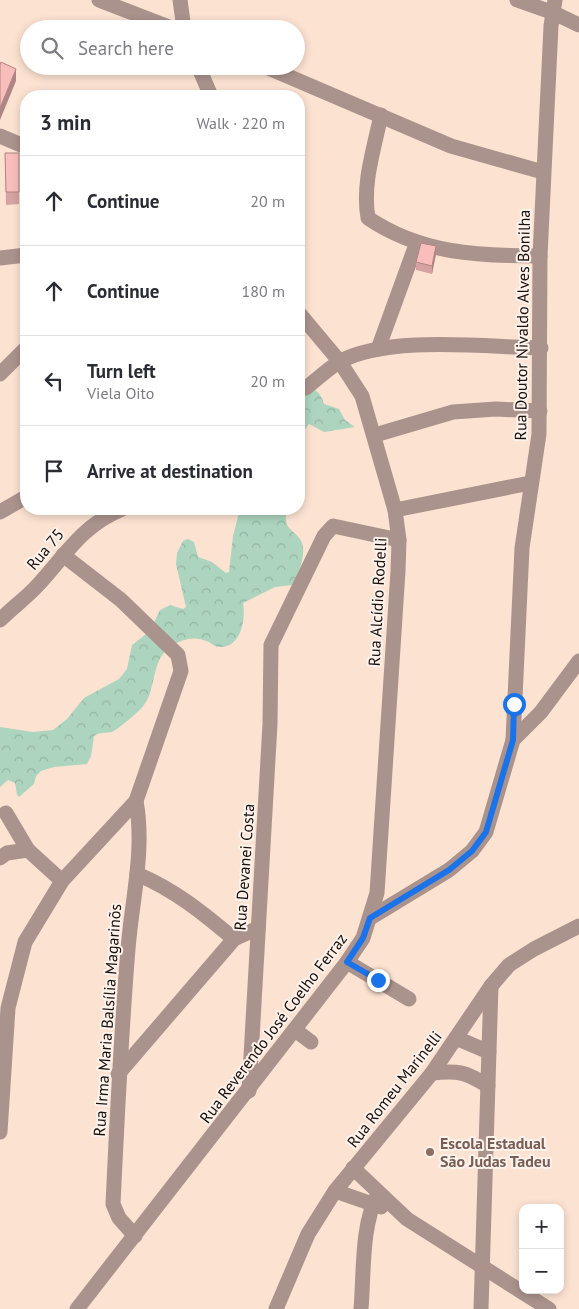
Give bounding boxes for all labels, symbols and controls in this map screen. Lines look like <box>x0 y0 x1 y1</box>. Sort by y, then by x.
search box <box>20 20 305 75</box>
icon: search <box>38 34 66 62</box>
text: Search here <box>78 36 174 60</box>
text: 3 min <box>40 109 91 136</box>
text: Walk · 220 m <box>196 113 285 133</box>
icon: ahead <box>40 187 68 215</box>
text: Continue <box>87 189 159 213</box>
text: 20 m <box>250 191 285 211</box>
street label: Rua Doutor Nivaldo Alves Bonilha <box>510 209 534 441</box>
icon: ahead <box>40 277 68 305</box>
text: Continue <box>87 279 159 303</box>
text: 180 m <box>242 281 285 301</box>
text: Turn left <box>87 359 156 383</box>
icon: left <box>40 367 68 395</box>
text: 20 m <box>250 371 285 391</box>
text: Viela Oito <box>87 383 154 403</box>
icon: arrive <box>40 457 68 485</box>
text: Arrive at destination <box>87 459 253 483</box>
street label: Rua 75 <box>22 524 68 574</box>
street label: Rua Alcídio Rodelli <box>364 537 390 667</box>
route start <box>503 693 526 716</box>
street label: Rua Devanei Costa <box>230 803 258 931</box>
street label: Rua Irma Maria Balsília Magarinõs <box>89 903 125 1137</box>
street label: Rua Reverendo José Coelho Ferraz <box>195 929 351 1127</box>
route end <box>367 969 390 992</box>
street label: Rua Romeu Marinelli <box>342 1027 446 1151</box>
place label: Escola Estadual São Judas Tadeu <box>440 1133 551 1171</box>
marker: Escola Estadual São Judas Tadeu <box>424 1146 436 1158</box>
map controls <box>519 1204 564 1294</box>
button: + <box>519 1204 564 1249</box>
button: − <box>519 1249 564 1294</box>

